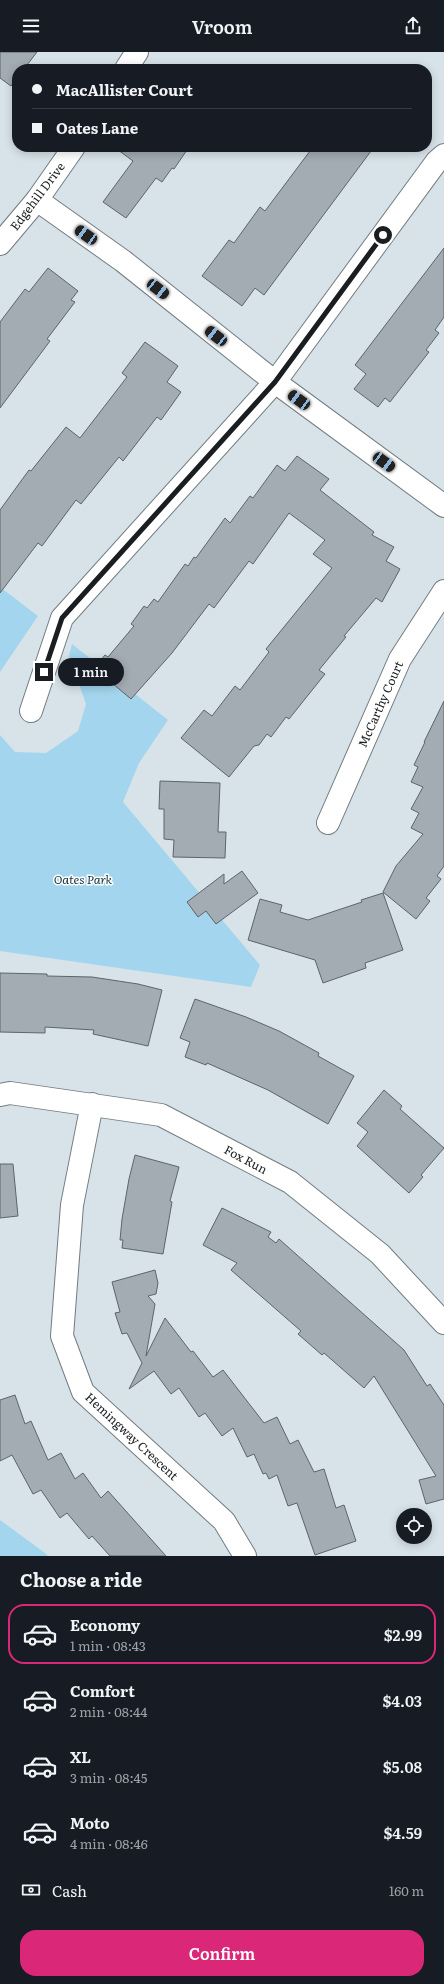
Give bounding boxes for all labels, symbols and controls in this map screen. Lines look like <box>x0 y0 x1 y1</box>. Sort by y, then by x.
text: Vroom <box>192 13 252 40</box>
icon: menu <box>20 15 42 37</box>
icon: share <box>402 15 424 37</box>
text: MacAllister Court <box>56 78 193 101</box>
text: Oates Lane <box>56 116 138 139</box>
street label: Edgehill Drive <box>5 158 69 234</box>
car <box>73 223 99 247</box>
route start <box>374 226 392 244</box>
car <box>145 277 171 301</box>
car <box>203 324 229 348</box>
car <box>286 388 312 412</box>
car <box>371 450 397 474</box>
callout: 1 min <box>58 658 124 686</box>
street label: McCarthy Court <box>353 658 407 750</box>
text: 1 min <box>74 662 108 681</box>
route end <box>35 663 53 681</box>
park label: Oates Park <box>54 870 113 888</box>
street label: Fox Run <box>221 1140 271 1178</box>
street label: Hemingway Crescent <box>81 1388 183 1484</box>
map controls <box>396 1508 432 1544</box>
button: locate <box>396 1508 432 1544</box>
text: Choose a ride <box>20 1566 142 1593</box>
text: Economy <box>70 1613 140 1636</box>
icon: car <box>22 1616 58 1652</box>
text: $2.99 <box>384 1623 422 1646</box>
text: 1 min · 08:43 <box>70 1636 146 1655</box>
text: Comfort <box>70 1679 135 1702</box>
icon: car <box>22 1682 58 1718</box>
text: $4.03 <box>383 1689 422 1712</box>
text: 2 min · 08:44 <box>70 1702 147 1721</box>
text: XL <box>70 1745 91 1768</box>
icon: car <box>22 1748 58 1784</box>
text: $5.08 <box>383 1755 422 1778</box>
text: 3 min · 08:45 <box>70 1768 147 1787</box>
text: Moto <box>70 1811 110 1834</box>
icon: car <box>22 1814 58 1850</box>
text: $4.59 <box>383 1821 422 1844</box>
text: 4 min · 08:46 <box>70 1834 148 1853</box>
icon: cash <box>20 1879 42 1901</box>
text: Cash <box>52 1879 87 1902</box>
text: 160 m <box>389 1881 424 1900</box>
button: Confirm <box>20 1930 424 1976</box>

